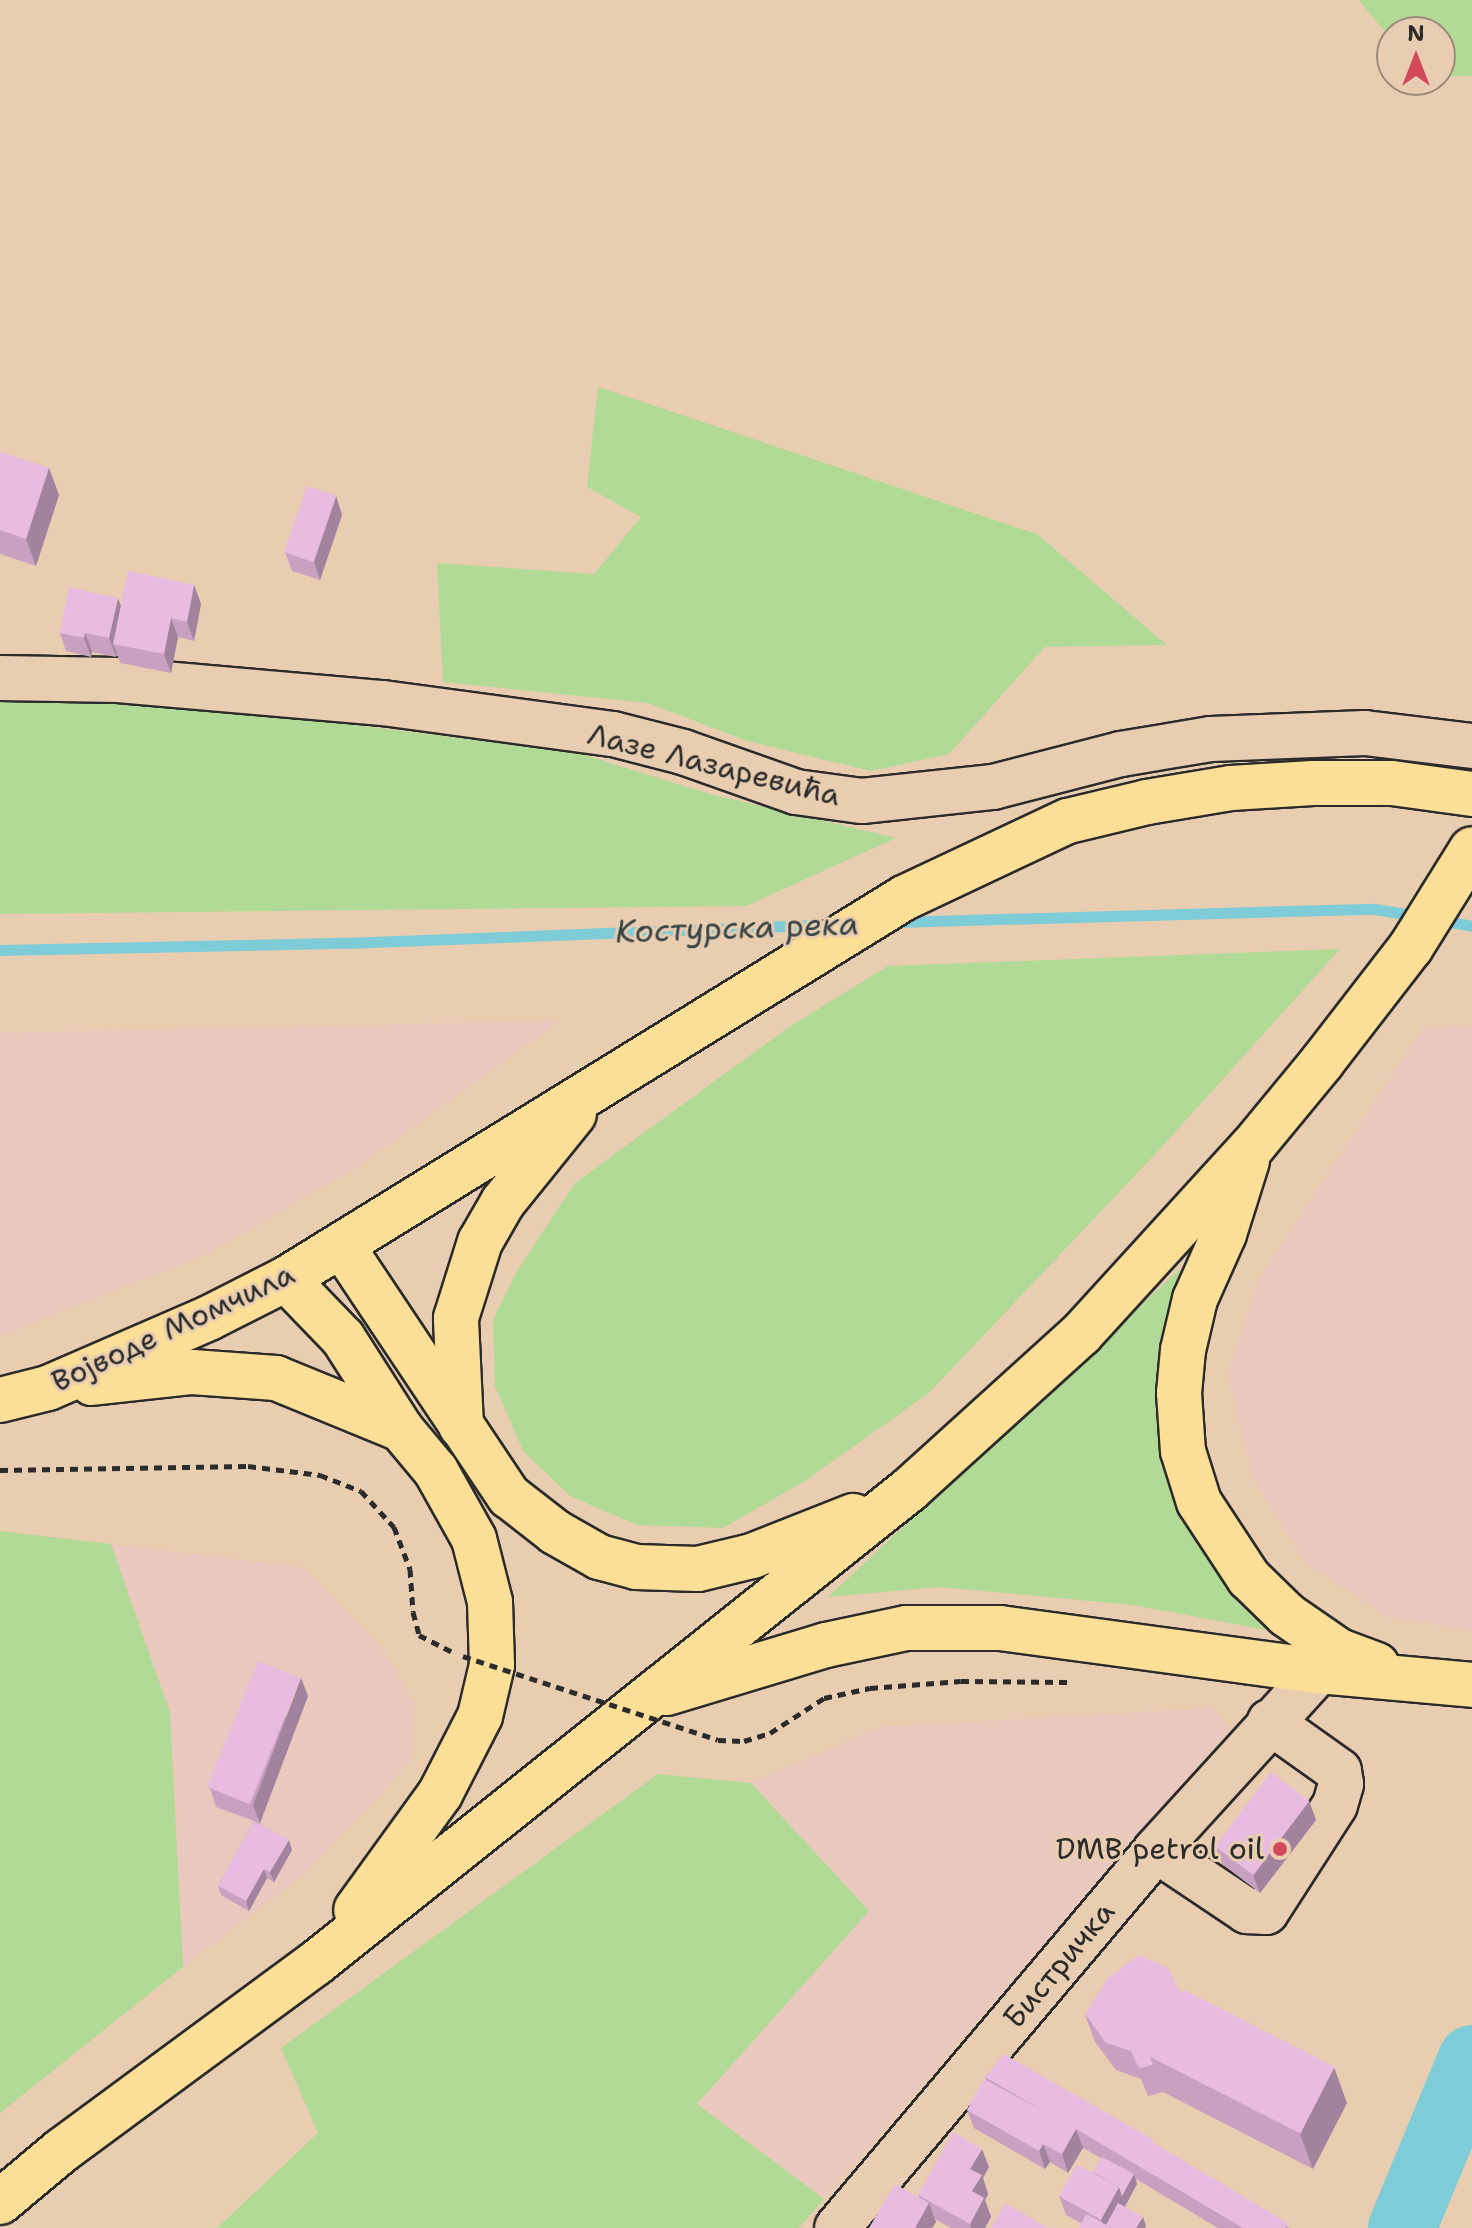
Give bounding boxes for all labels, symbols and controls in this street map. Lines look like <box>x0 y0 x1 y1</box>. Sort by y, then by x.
north arrow <box>1376 16 1456 96</box>
text: N <box>1407 19 1425 48</box>
street label: Лазе Лазаревића <box>584 716 844 814</box>
water label: Костурска река <box>615 905 859 951</box>
street label: Војводе Момчила <box>46 1256 300 1400</box>
place label: DMB petrol oil <box>1056 1831 1264 1867</box>
marker: DMB petrol oil <box>1271 1840 1289 1858</box>
street label: Бистричка <box>996 1894 1122 2036</box>

